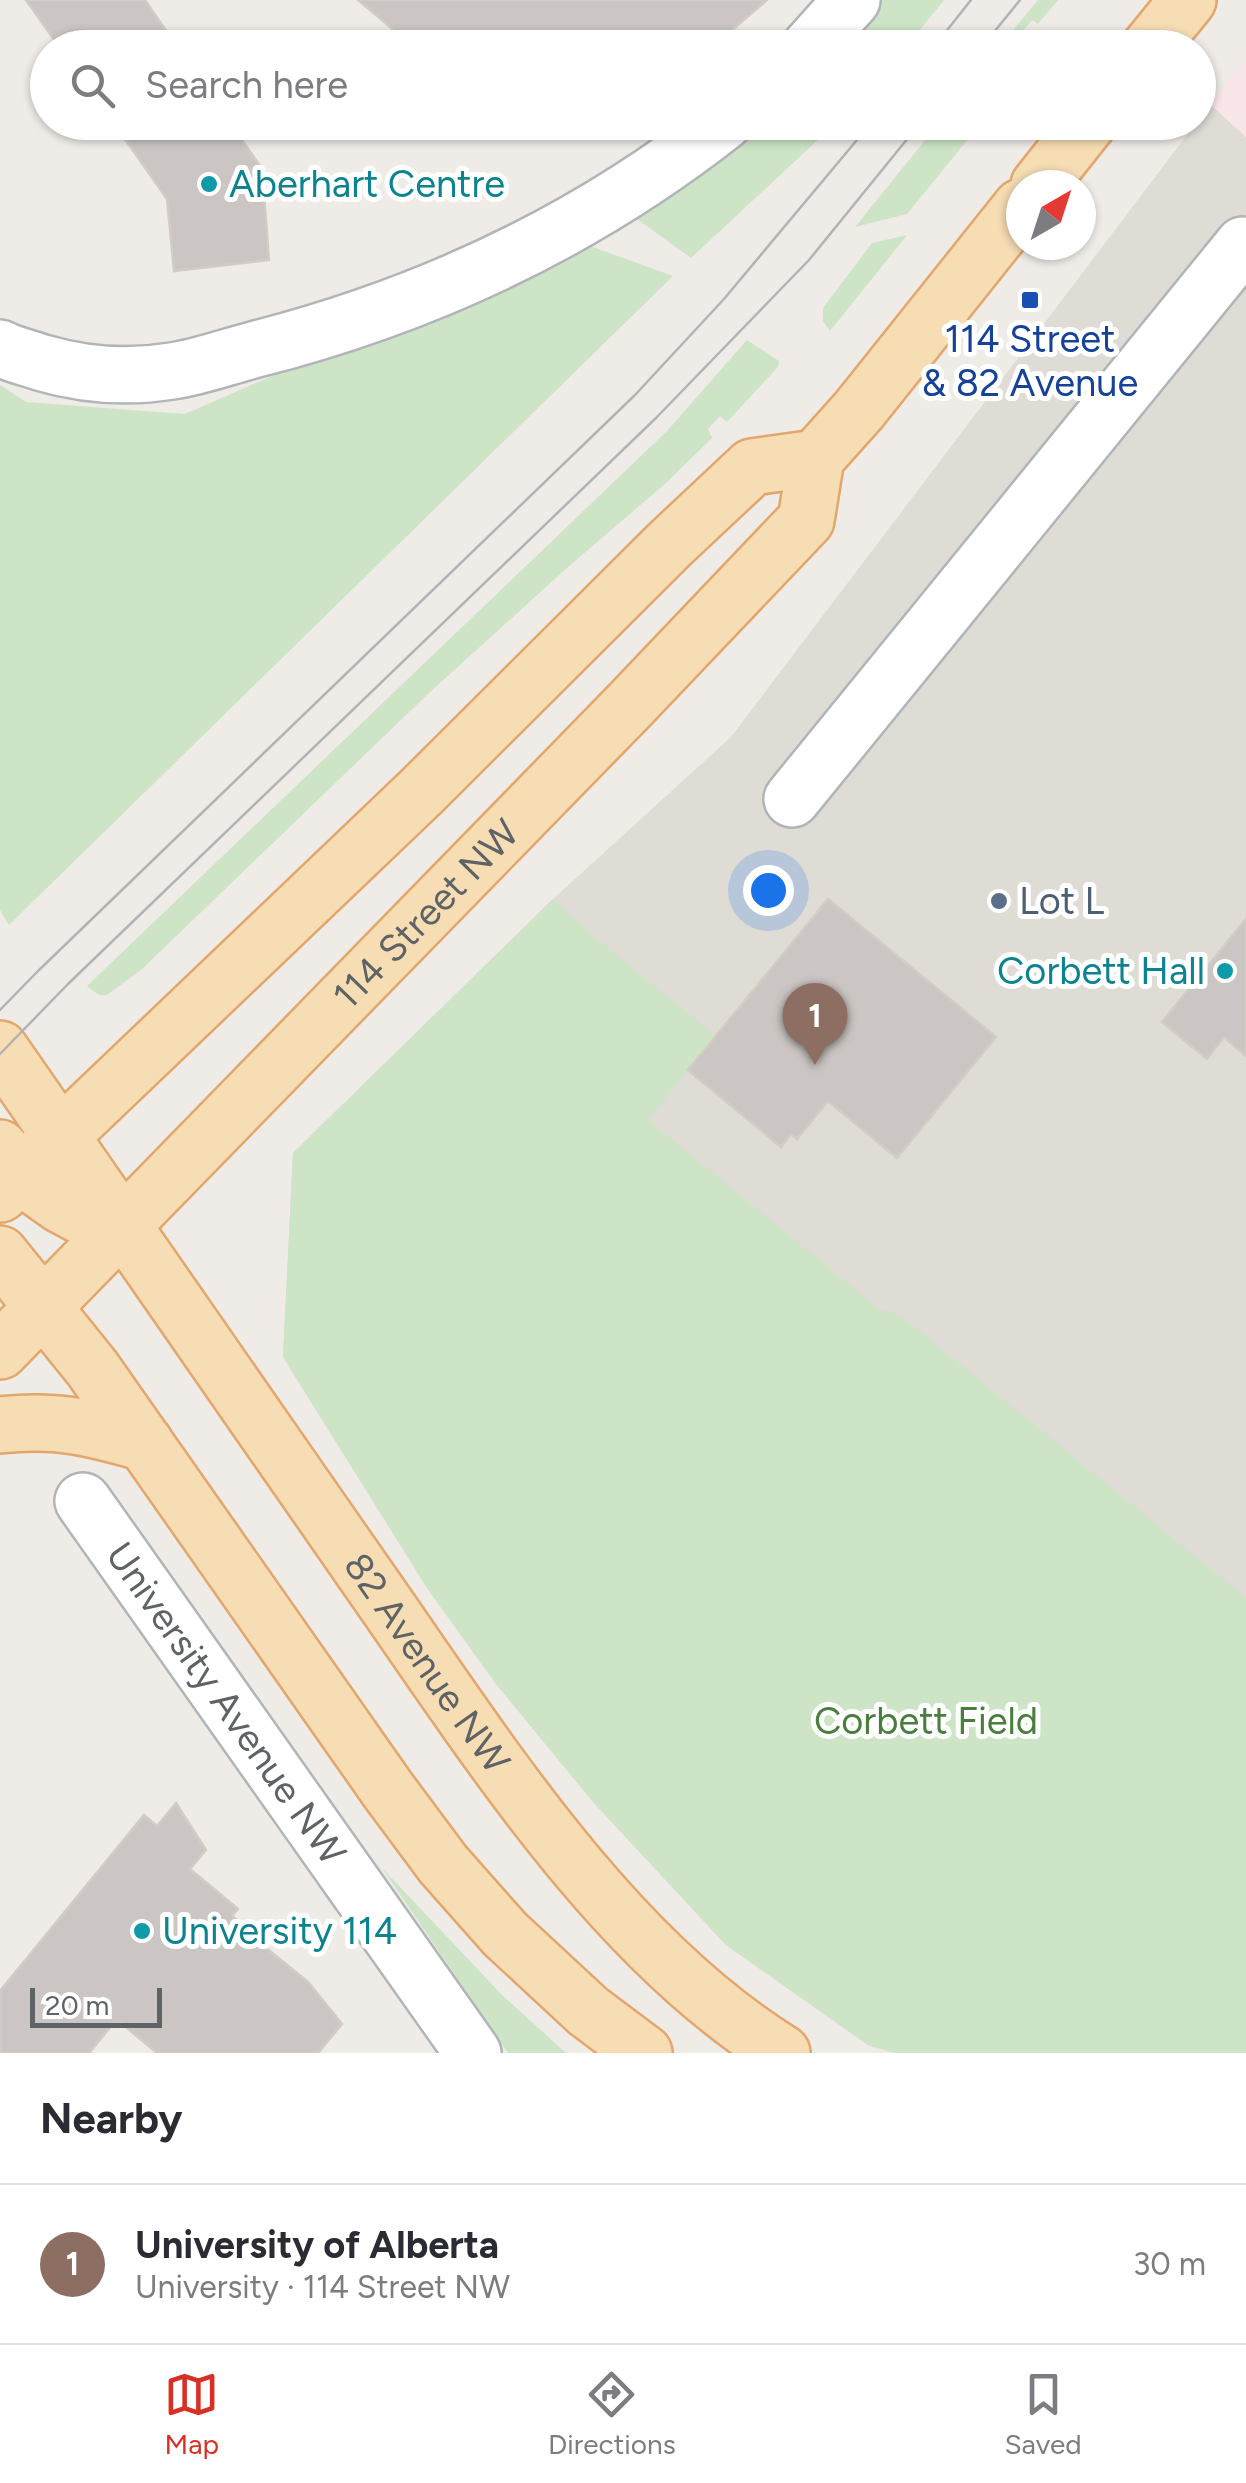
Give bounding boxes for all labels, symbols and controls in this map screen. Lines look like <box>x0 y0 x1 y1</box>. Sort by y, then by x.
search box <box>30 30 1216 140</box>
icon: search <box>65 58 120 113</box>
text: Search here <box>145 62 348 108</box>
place label: Aberhart Centre <box>229 161 505 207</box>
north arrow <box>1006 170 1096 260</box>
marker: Aberhart Centre <box>198 173 220 195</box>
marker: 114 Street & 82 Avenue <box>1019 289 1041 311</box>
place label: 114 Street & 82 Avenue <box>922 316 1138 406</box>
street label: 114 Street NW <box>323 810 529 1018</box>
your location <box>743 865 794 916</box>
place label: Lot L <box>1019 878 1105 924</box>
marker: Lot L <box>988 890 1010 912</box>
place label: Corbett Hall <box>997 948 1205 994</box>
marker: Corbett Hall <box>1214 960 1236 982</box>
pin: 1 <box>782 982 848 1065</box>
street label: University Avenue NW <box>97 1533 356 1874</box>
street label: 82 Avenue NW <box>334 1544 520 1782</box>
park label: Corbett Field <box>814 1698 1038 1744</box>
place label: University 114 <box>162 1908 397 1954</box>
marker: University 114 <box>131 1920 153 1942</box>
scale bar <box>30 1983 162 2028</box>
text: 20 m <box>45 1988 109 2022</box>
text: Nearby <box>40 2093 182 2144</box>
text: University of Alberta <box>135 2222 499 2268</box>
text: 1 <box>66 2245 79 2283</box>
text: 30 m <box>1133 2245 1206 2283</box>
text: University · 114 Street NW <box>135 2268 510 2306</box>
tab: Map <box>164 2367 219 2461</box>
tab: Directions <box>548 2367 676 2461</box>
tab: Saved <box>1004 2367 1082 2461</box>

